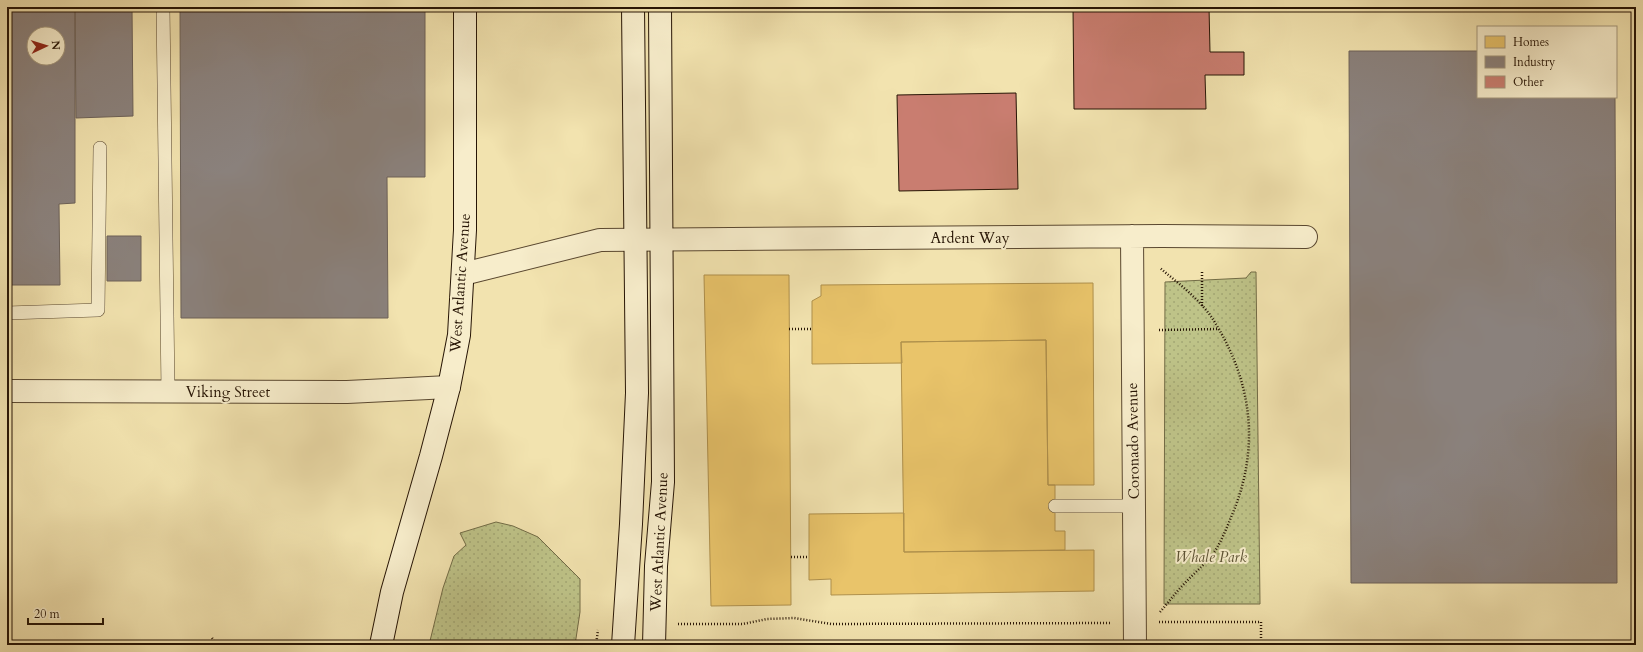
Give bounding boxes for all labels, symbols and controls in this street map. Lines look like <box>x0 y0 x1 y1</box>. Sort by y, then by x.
north arrow <box>26 26 66 66</box>
legend <box>1477 26 1617 98</box>
text: Homes <box>1513 34 1549 50</box>
text: N <box>48 40 63 51</box>
text: Industry <box>1513 54 1556 70</box>
text: Other <box>1513 74 1544 90</box>
street label: West Atlantic Avenue <box>445 212 475 354</box>
street label: Ardent Way <box>930 228 1010 248</box>
street label: Viking Street <box>186 382 271 402</box>
street label: Coronado Avenue <box>1122 382 1144 500</box>
street label: West Atlantic Avenue <box>645 471 673 613</box>
park label: Whale Park <box>1175 547 1247 567</box>
scale bar <box>28 600 103 626</box>
text: 20 m <box>34 606 61 622</box>

